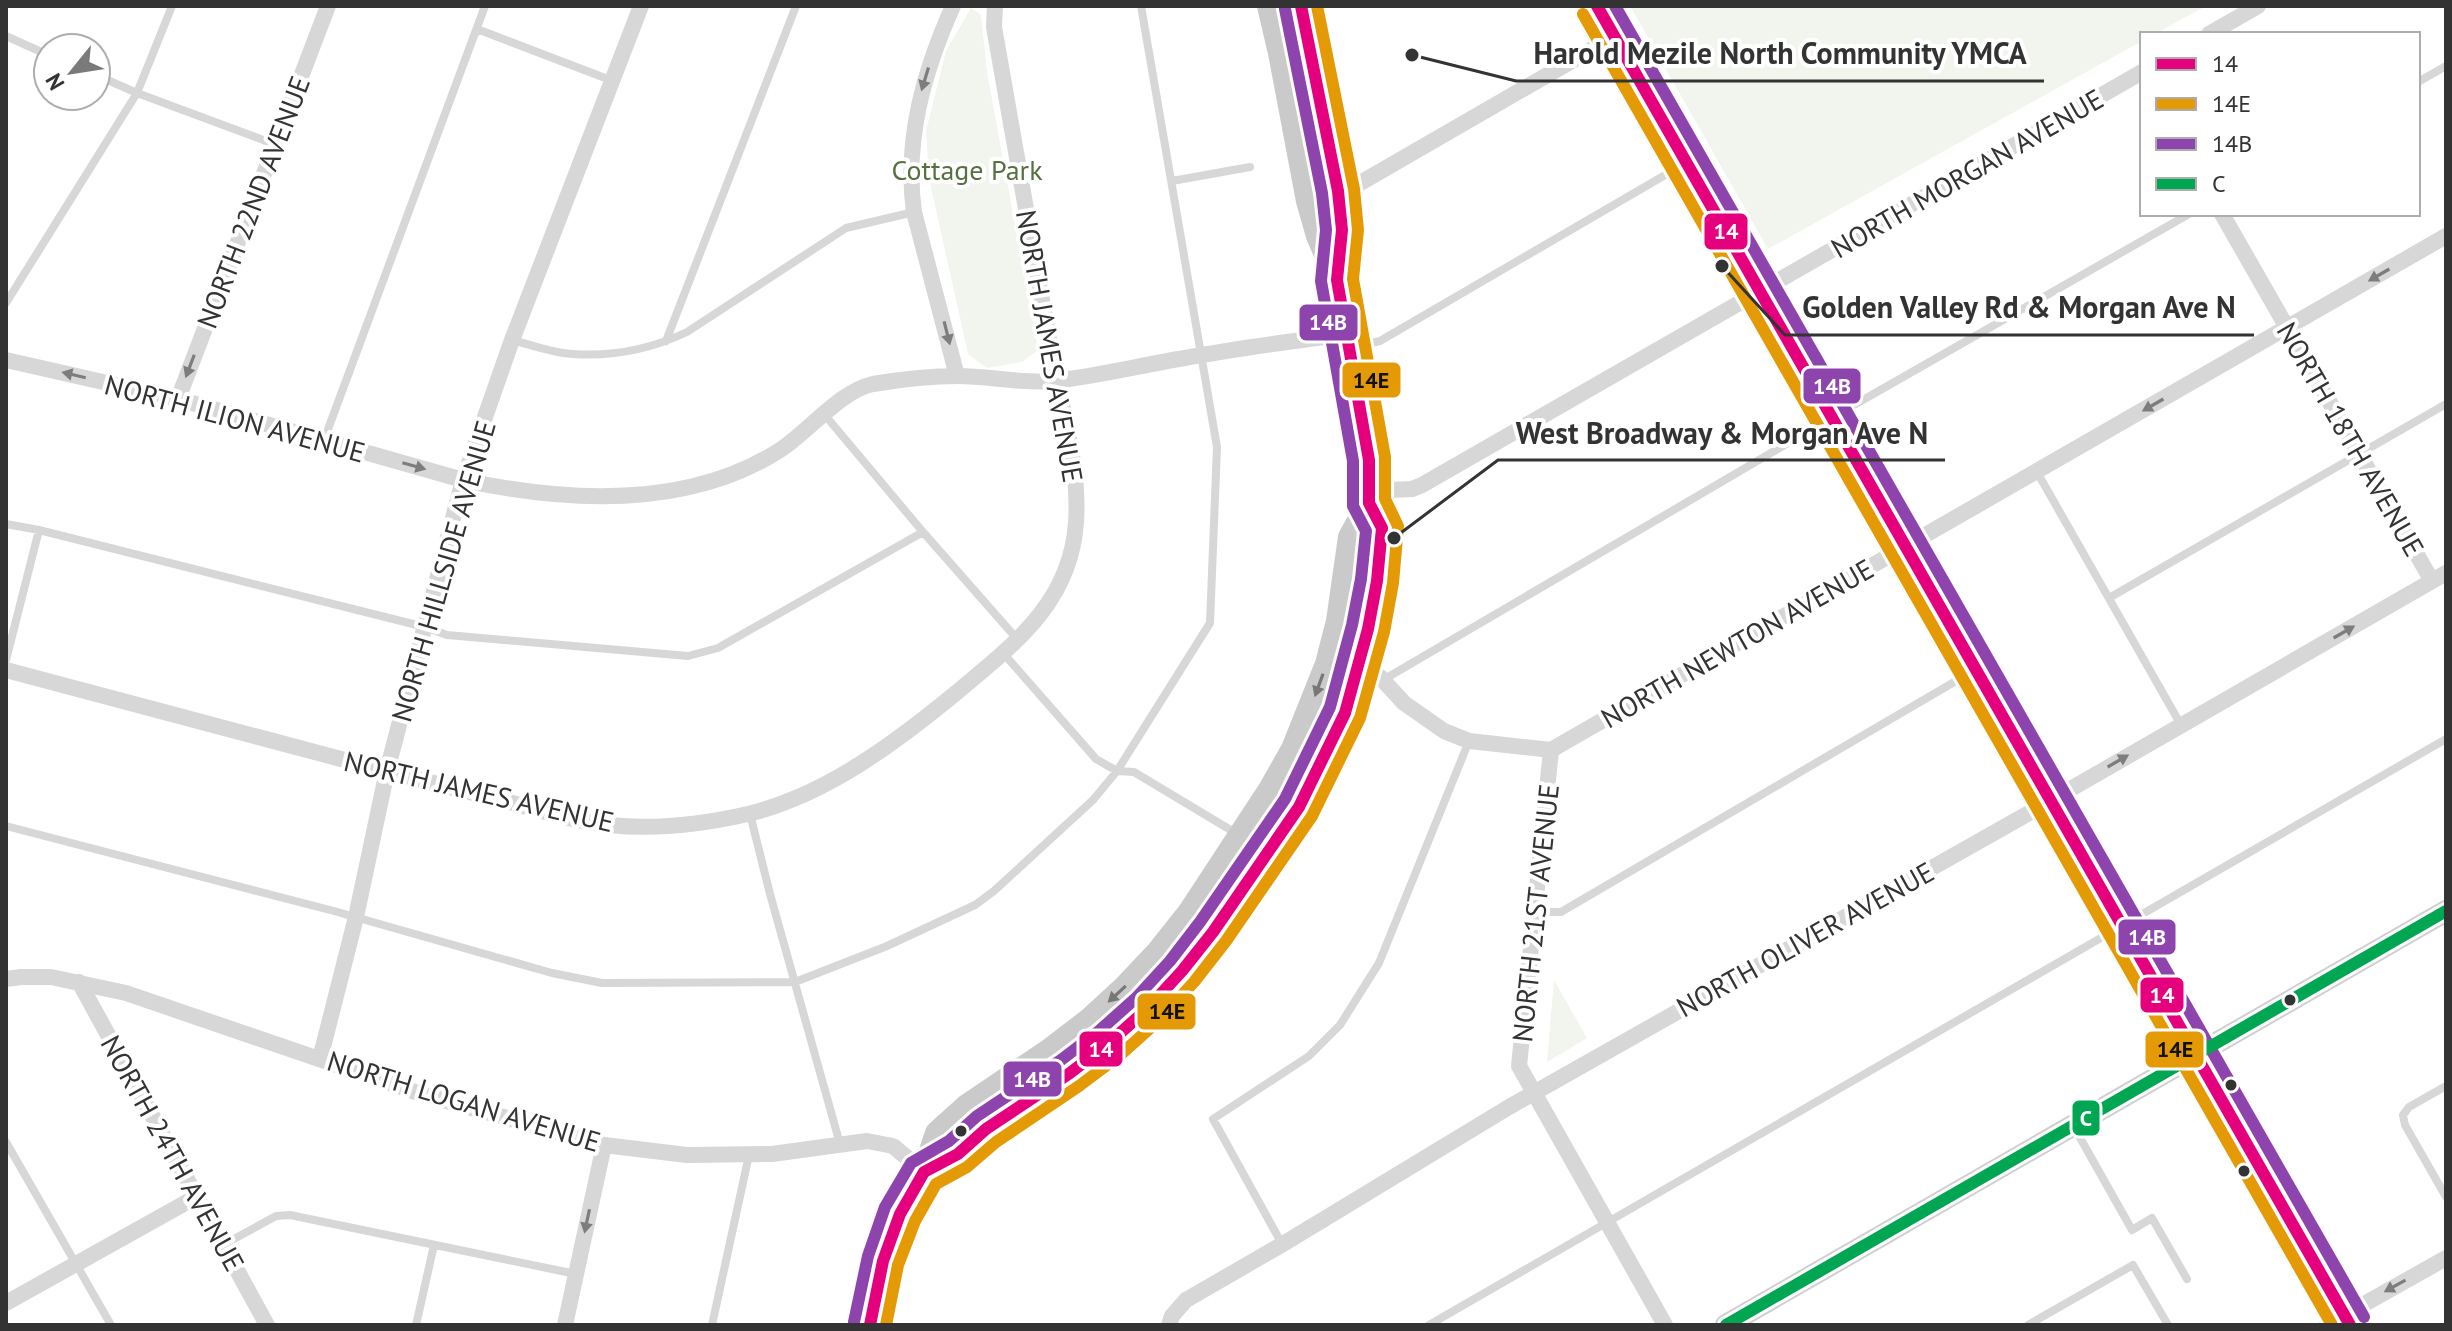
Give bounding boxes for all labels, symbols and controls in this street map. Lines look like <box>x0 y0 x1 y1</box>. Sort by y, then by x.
callout: Harold Mezile North Community YMCA <box>1516 27 2044 81</box>
north arrow <box>32 32 112 112</box>
legend <box>2140 32 2420 216</box>
text: Harold Mezile North Community YMCA <box>1533 33 2027 72</box>
text: 14 <box>2212 48 2238 79</box>
one-way arrow <box>918 67 931 91</box>
text: N <box>39 69 70 95</box>
street label: NORTH 22ND AVENUE <box>188 71 318 333</box>
street label: NORTH MORGAN AVENUE <box>1824 80 2110 266</box>
text: 14E <box>2212 88 2251 119</box>
text: 14B <box>2212 128 2252 159</box>
park label: Cottage Park <box>891 151 1043 188</box>
text: C <box>2212 168 2226 199</box>
street label: NORTH JAMES AVENUE <box>1008 207 1092 485</box>
line badge: 14 <box>1703 212 1749 251</box>
text: 14 <box>1714 217 1739 245</box>
one-way arrow <box>2368 268 2390 282</box>
callout: Golden Valley Rd & Morgan Ave N <box>1785 281 2254 335</box>
text: Golden Valley Rd & Morgan Ave N <box>1802 287 2236 326</box>
line badge: 14B <box>1298 303 1359 342</box>
text: 14B <box>1309 308 1347 336</box>
street label: NORTH 18TH AVENUE <box>2269 315 2433 563</box>
one-way arrow <box>941 320 954 345</box>
one-way arrow <box>183 354 196 378</box>
line badge: 14E <box>1341 361 1402 399</box>
street label: NORTH ILION AVENUE <box>101 365 369 471</box>
text: 14E <box>1353 366 1389 394</box>
line badge: 14B <box>1802 367 1862 405</box>
one-way arrow <box>62 369 87 381</box>
text: 14B <box>1813 372 1851 400</box>
one-way arrow <box>2142 398 2164 412</box>
callout: West Broadway & Morgan Ave N <box>1498 406 1945 460</box>
text: West Broadway & Morgan Ave N <box>1516 413 1928 452</box>
street label: NORTH HILLSIDE AVENUE <box>382 416 504 726</box>
one-way arrow <box>403 460 427 473</box>
street label: NORTH NEWTON AVENUE <box>1594 550 1880 736</box>
one-way arrow <box>2332 625 2355 639</box>
one-way arrow <box>1312 673 1325 697</box>
street label: NORTH JAMES AVENUE <box>340 742 618 840</box>
one-way arrow <box>2107 755 2129 769</box>
street label: NORTH 21ST AVENUE <box>1503 782 1567 1044</box>
street label: NORTH OLIVER AVENUE <box>1670 853 1940 1025</box>
line badge: 14B <box>2117 918 2177 956</box>
text: 14B <box>2128 923 2166 951</box>
line badge: 14 <box>2139 976 2185 1014</box>
text: 14 <box>2150 981 2175 1009</box>
one-way arrow <box>1108 984 1127 1002</box>
line badge: 14E <box>1136 992 1197 1031</box>
unlabelled marker <box>2282 992 2298 1008</box>
text: 14E <box>1149 997 1185 1025</box>
street label: NORTH 24TH AVENUE <box>93 1028 253 1278</box>
line badge: 14 <box>1078 1030 1124 1068</box>
line badge: 14E <box>2144 1030 2205 1069</box>
text: 14 <box>1089 1035 1114 1063</box>
text: 14E <box>2157 1035 2193 1063</box>
street label: NORTH LOGAN AVENUE <box>323 1042 605 1160</box>
line badge: 14B <box>1002 1060 1063 1098</box>
text: 14B <box>1013 1065 1051 1093</box>
unlabelled marker <box>2223 1077 2239 1093</box>
line badge: C <box>2071 1099 2101 1137</box>
text: C <box>2080 1104 2092 1132</box>
unlabelled marker <box>953 1123 969 1139</box>
unlabelled marker <box>2236 1163 2252 1179</box>
one-way arrow <box>580 1209 593 1234</box>
one-way arrow <box>2384 1279 2406 1293</box>

